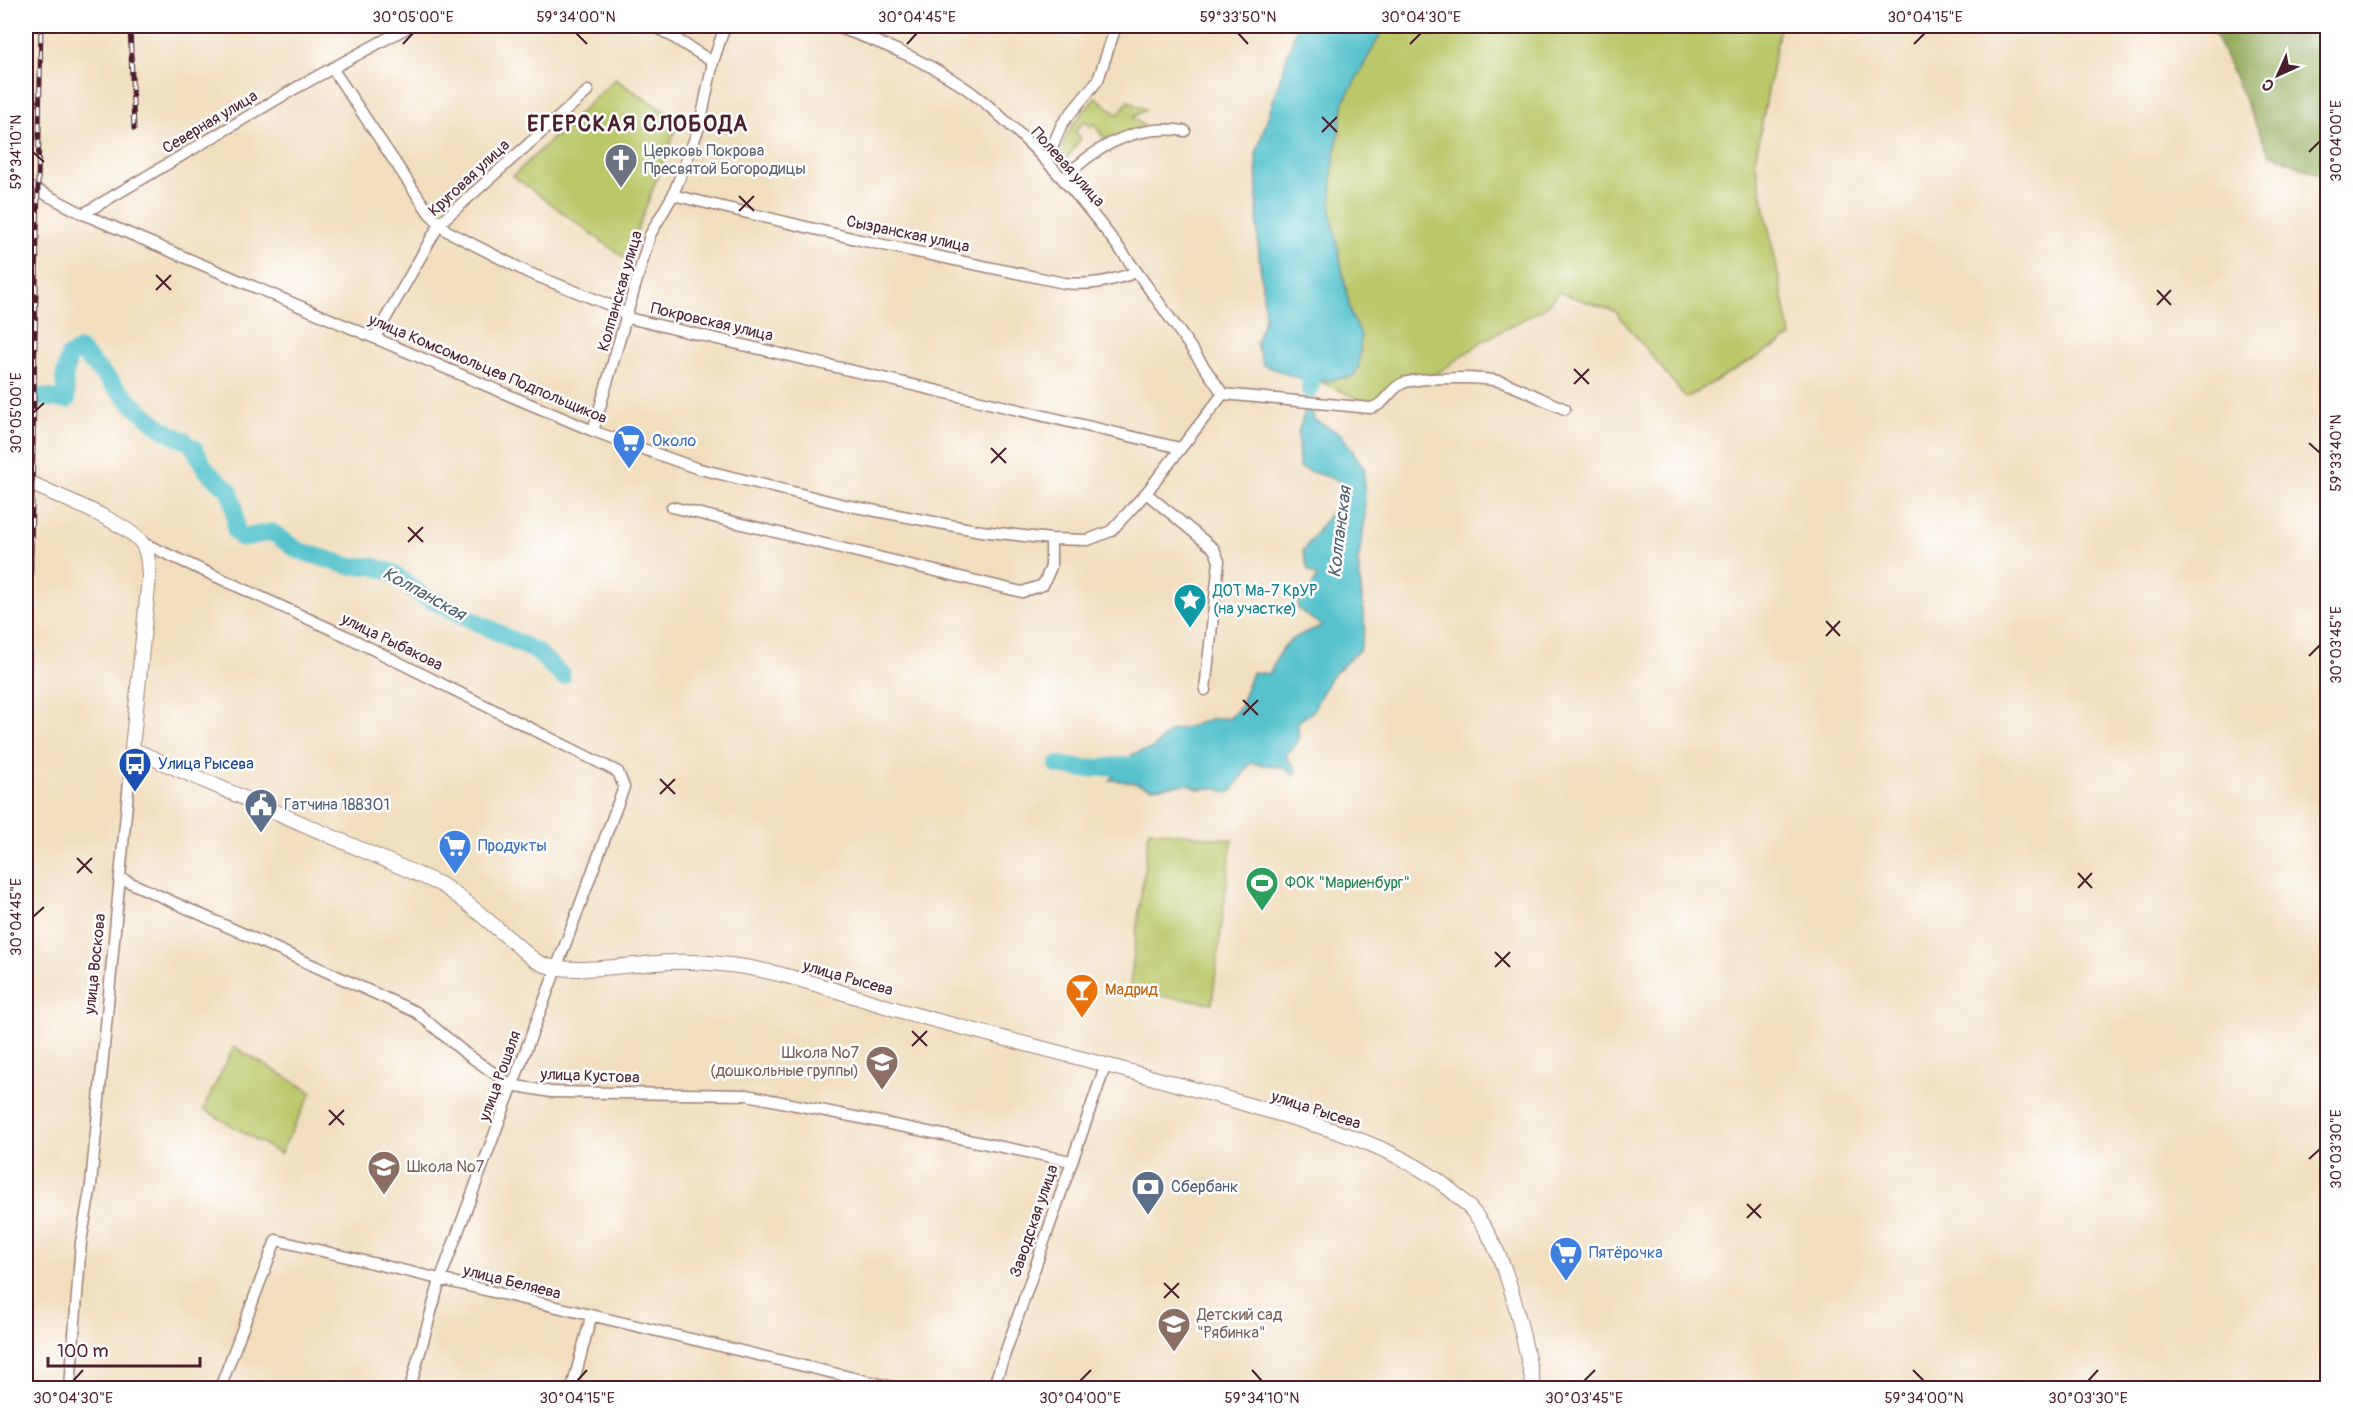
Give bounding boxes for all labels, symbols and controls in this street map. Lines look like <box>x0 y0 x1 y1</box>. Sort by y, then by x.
text: 30°05'00"E <box>373 8 454 27</box>
text: 59°34'00"N <box>536 8 616 27</box>
text: 30°04'45"E <box>878 8 956 27</box>
text: 59°33'50"N <box>1200 8 1276 27</box>
text: 30°04'30"E <box>1381 8 1461 27</box>
text: 30°04'15"E <box>1888 8 1963 27</box>
north arrow <box>2248 45 2308 105</box>
text: С <box>2257 74 2279 95</box>
street label: Северная улица <box>159 86 261 158</box>
text: 30°04'00"E <box>2327 100 2346 182</box>
district label: ЕГЕРСКАЯ СЛОБОДА <box>527 110 749 138</box>
text: 59°34'10"N <box>7 115 26 189</box>
street label: Полевая улица <box>1027 123 1109 211</box>
street label: Круговая улица <box>424 135 514 221</box>
place label: Церковь Покрова Пресвятой Богородицы <box>644 141 806 179</box>
church icon: Церковь Покрова Пресвятой Богородицы <box>603 142 639 189</box>
street label: Сызранская улица <box>845 211 971 257</box>
street label: Колпанская улица <box>593 228 647 354</box>
street label: Покровская улица <box>649 298 775 346</box>
street label: улица Комсомольцев Подпольщиков <box>365 309 610 429</box>
text: 30°05'00"E <box>7 372 26 453</box>
text: 59°33'40"N <box>2327 414 2346 492</box>
supermarket icon: Около <box>611 423 647 470</box>
place label: Около <box>652 431 696 451</box>
water label: Колпанская <box>1323 484 1357 579</box>
water label: Колпанская <box>379 562 471 627</box>
place label: ДОТ Ма-7 КрУР (на участке) <box>1212 581 1317 619</box>
place icon: ДОТ Ма-7 КрУР (на участке) <box>1172 582 1208 629</box>
text: 30°03'45"E <box>2327 606 2346 684</box>
street label: улица Рыбакова <box>337 608 446 675</box>
bus stop icon: Улица Рысева <box>117 746 153 793</box>
place label: Улица Рысева <box>158 754 254 774</box>
public building icon: Гатчина 188301 <box>243 787 279 834</box>
place label: Гатчина 188301 <box>284 795 390 815</box>
supermarket icon: Продукты <box>437 828 473 875</box>
place label: Продукты <box>478 836 547 856</box>
sports icon: ФОК "Мариенбург" <box>1244 865 1280 912</box>
place label: ФОК "Мариенбург" <box>1285 873 1410 893</box>
text: 30°04'45"E <box>7 878 26 956</box>
street label: улица Воскова <box>80 913 110 1016</box>
street label: улица Рысева <box>800 955 895 1000</box>
bar icon: Мадрид <box>1064 972 1100 1019</box>
place label: Мадрид <box>1105 980 1158 1000</box>
street label: улица Рошаля <box>474 1028 526 1125</box>
place label: Школа №7 (дошкольные группы) <box>710 1043 860 1081</box>
school or university icon: Школа №7 (дошкольные группы) <box>864 1044 900 1091</box>
street label: улица Кустова <box>539 1064 640 1088</box>
street label: улица Рысева <box>1268 1086 1363 1134</box>
text: 30°03'30"E <box>2327 1109 2346 1189</box>
school or university icon: Школа №7 <box>366 1149 402 1196</box>
place label: Школа №7 <box>407 1157 485 1177</box>
street label: Заводская улица <box>1005 1162 1063 1280</box>
bank icon: Сбербанк <box>1130 1169 1166 1216</box>
place label: Сбербанк <box>1171 1177 1238 1197</box>
supermarket icon: Пятёрочка <box>1548 1235 1584 1282</box>
place label: Пятёрочка <box>1589 1243 1663 1263</box>
street label: улица Беляева <box>460 1260 563 1304</box>
place label: Детский сад "Рябинка" <box>1196 1305 1283 1343</box>
school or university icon: Детский сад "Рябинка" <box>1156 1306 1192 1353</box>
scale bar <box>48 1330 200 1368</box>
text: 100 m <box>57 1340 109 1363</box>
text: 30°04'30"E <box>33 1389 113 1408</box>
text: 30°04'15"E <box>540 1389 615 1408</box>
text: 30°04'00"E <box>1039 1389 1121 1408</box>
text: 59°34'10"N <box>1225 1389 1299 1408</box>
text: 30°03'45"E <box>1545 1389 1623 1408</box>
text: 59°34'00"N <box>1884 1389 1964 1408</box>
text: 30°03'30"E <box>2048 1389 2128 1408</box>

